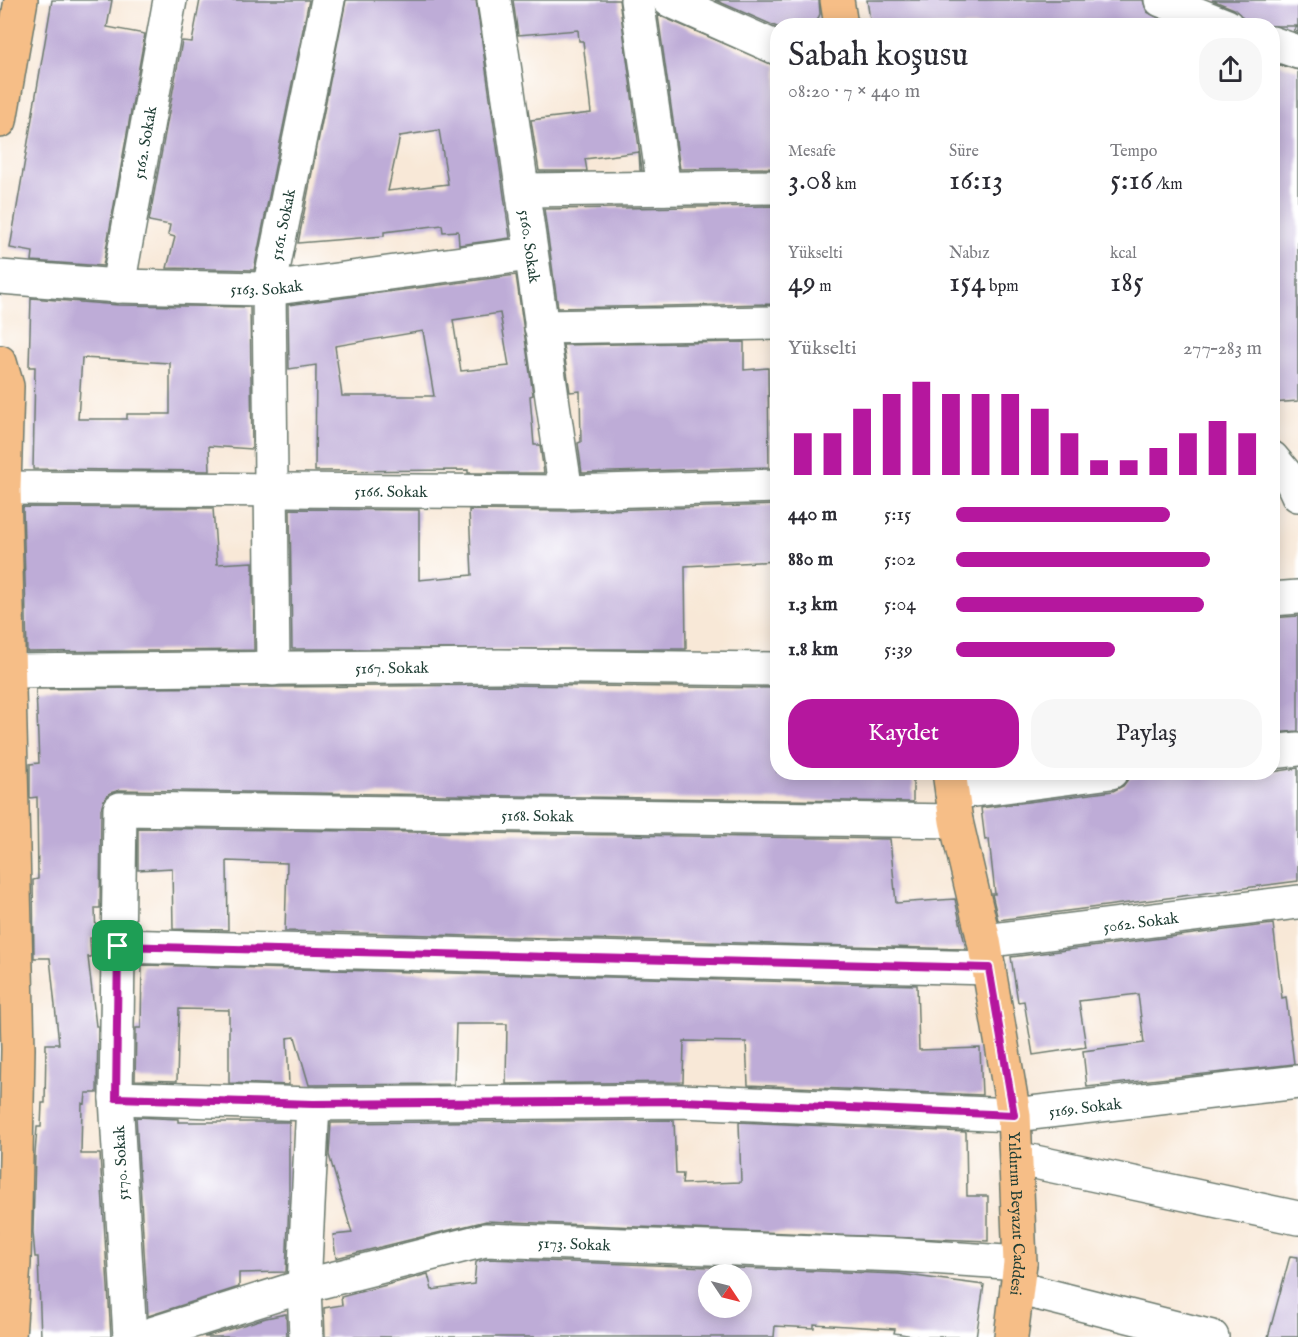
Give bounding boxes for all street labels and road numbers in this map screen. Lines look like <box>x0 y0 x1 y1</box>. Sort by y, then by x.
street label: 5162. Sokak <box>130 104 163 181</box>
street label: 5161. Sokak <box>267 187 301 262</box>
street label: 5160. Sokak <box>513 209 544 285</box>
street label: 5163. Sokak <box>230 277 304 301</box>
street label: 5166. Sokak <box>354 482 428 503</box>
street label: 5167. Sokak <box>355 659 429 679</box>
street label: 5168. Sokak <box>501 806 574 828</box>
street label: 5062. Sokak <box>1102 909 1180 938</box>
street label: 5169. Sokak <box>1048 1095 1123 1123</box>
street label: 5170. Sokak <box>110 1125 134 1201</box>
street label: Yıldırım Beyazıt Caddesi <box>1003 1131 1028 1296</box>
street label: 5173. Sokak <box>537 1234 612 1257</box>

